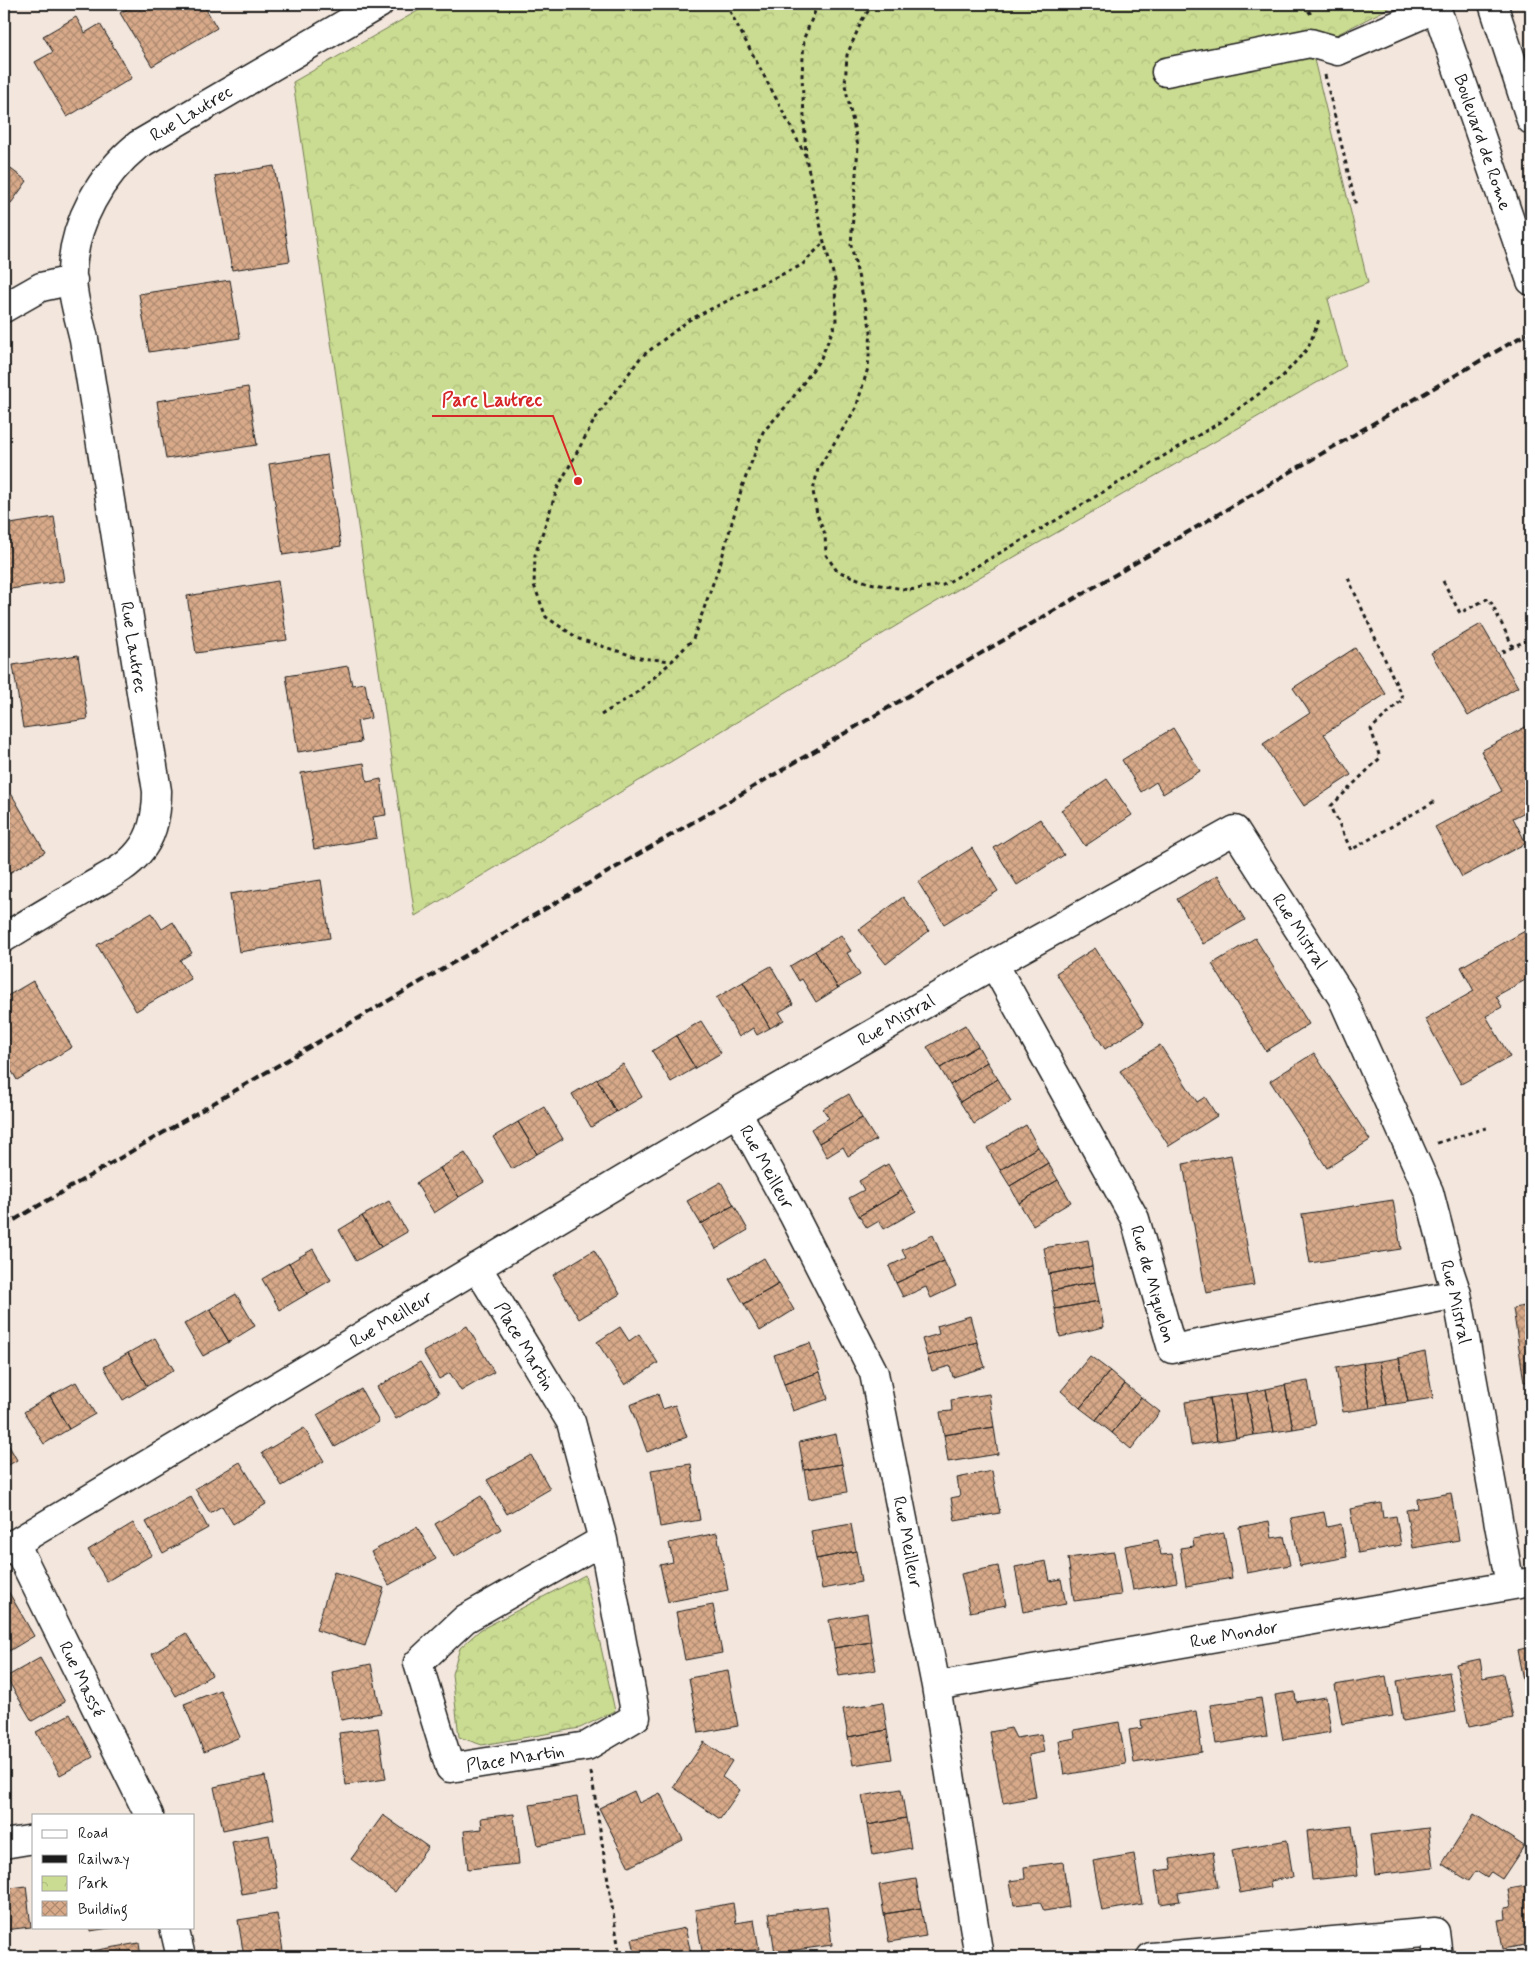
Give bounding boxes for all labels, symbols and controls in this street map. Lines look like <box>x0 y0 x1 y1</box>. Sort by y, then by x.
street label: Boulevard de Rome <box>1447 71 1517 214</box>
street label: Rue Lautrec <box>146 80 237 148</box>
callout: Parc Lautrec <box>432 382 553 416</box>
text: Parc Lautrec <box>442 388 542 413</box>
street label: Rue Lautrec <box>114 600 152 695</box>
street label: Rue Mistral <box>1266 889 1332 974</box>
street label: Rue Mistral <box>854 989 939 1053</box>
street label: Rue Meilleur <box>733 1121 799 1214</box>
street label: Rue de Miquelon <box>1124 1223 1180 1346</box>
street label: Rue Mistral <box>1434 1258 1476 1346</box>
street label: Rue Meilleur <box>346 1285 438 1354</box>
street label: Place Martin <box>488 1298 560 1395</box>
street label: Rue Meilleur <box>886 1494 928 1591</box>
street label: Rue Mondor <box>1188 1615 1281 1655</box>
street label: Rue Massé <box>52 1638 110 1721</box>
street label: Place Martin <box>464 1739 566 1779</box>
legend <box>32 1814 195 1928</box>
text: Road <box>78 1824 108 1844</box>
text: Railway <box>78 1850 130 1870</box>
text: Park <box>78 1874 108 1894</box>
text: Building <box>78 1900 128 1921</box>

